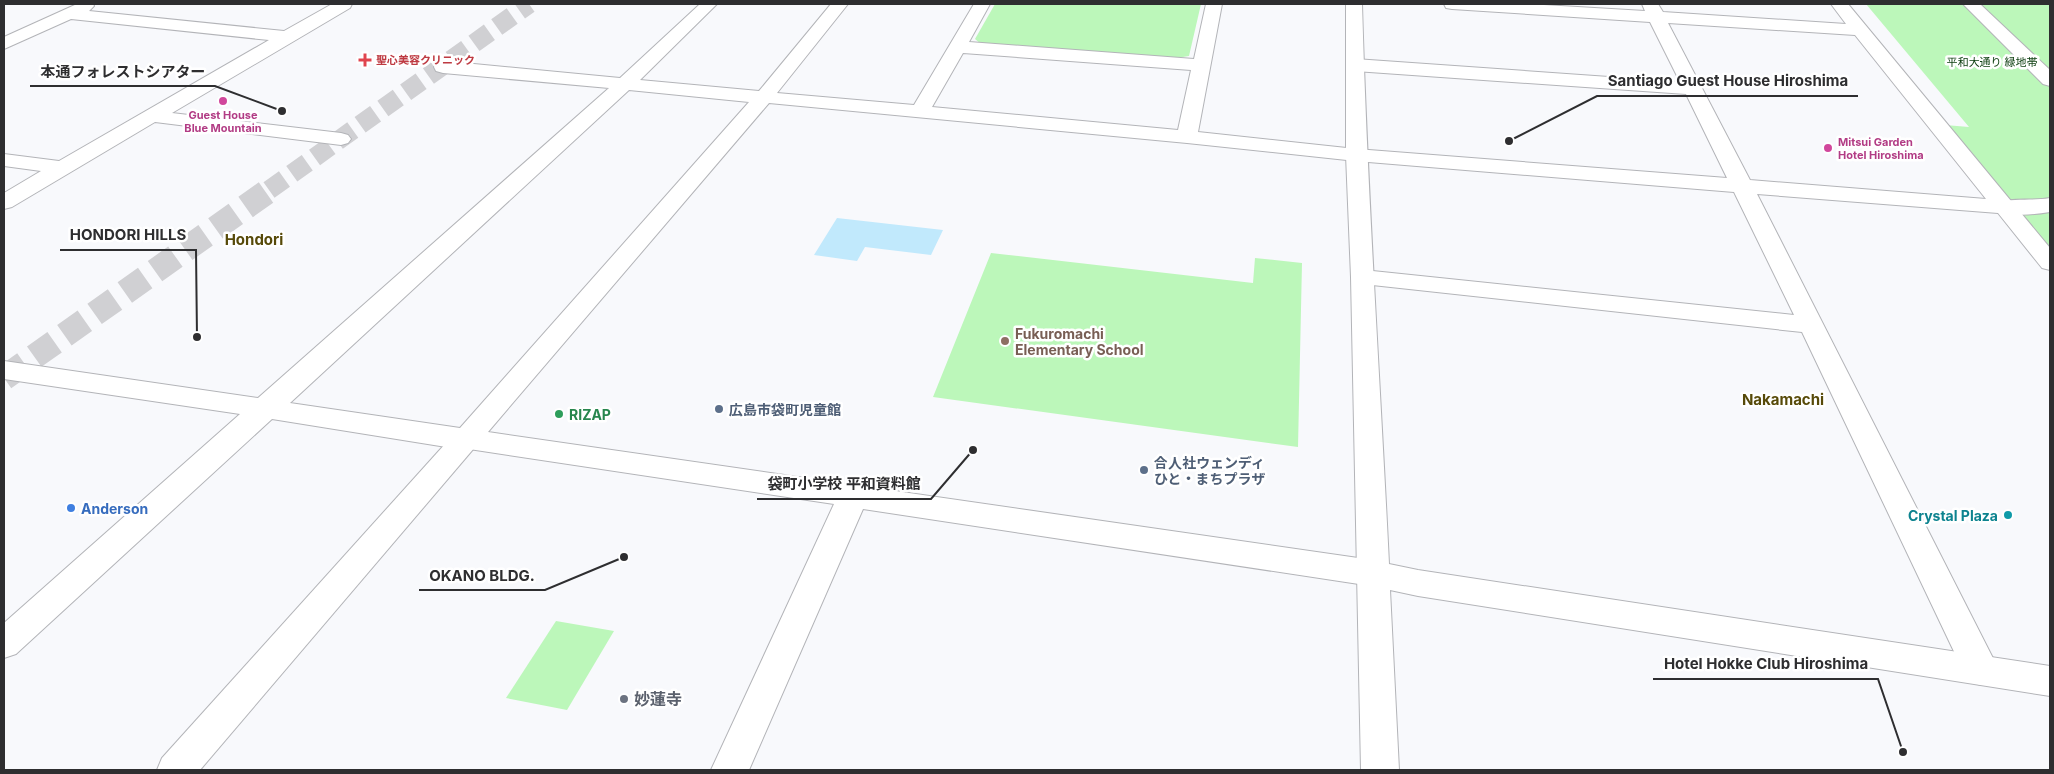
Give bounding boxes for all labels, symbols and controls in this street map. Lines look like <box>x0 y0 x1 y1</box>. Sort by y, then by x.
marker: 聖心美容クリニック <box>358 53 372 67</box>
place label: 聖心美容クリニック <box>376 53 475 67</box>
park label: 平和大通り 緑地帯 <box>1946 55 2038 69</box>
callout: 本通フォレストシアター <box>30 56 215 86</box>
text: 本通フォレストシアター <box>40 62 206 81</box>
callout: Santiago Guest House Hiroshima <box>1597 66 1858 96</box>
text: Santiago Guest House Hiroshima <box>1608 71 1848 90</box>
marker: Guest House Blue Mountain <box>217 95 229 107</box>
place label: Guest House Blue Mountain <box>184 108 262 135</box>
place label: Mitsui Garden Hotel Hiroshima <box>1838 135 1924 162</box>
marker: Mitsui Garden Hotel Hiroshima <box>1822 142 1834 154</box>
callout: HONDORI HILLS <box>60 220 196 250</box>
text: HONDORI HILLS <box>70 225 186 244</box>
district label: Hondori <box>225 230 283 249</box>
place label: Fukuromachi Elementary School <box>1015 325 1144 358</box>
marker: Fukuromachi Elementary School <box>999 335 1011 347</box>
district label: Nakamachi <box>1742 390 1824 409</box>
place label: 広島市袋町児童館 <box>729 401 841 418</box>
marker: 広島市袋町児童館 <box>713 403 725 415</box>
place label: RIZAP <box>569 406 611 423</box>
marker: RIZAP <box>553 408 565 420</box>
place label: 合人社ウェンディ ひと・まちプラザ <box>1154 454 1266 487</box>
marker: 合人社ウェンディ ひと・まちプラザ <box>1138 464 1150 476</box>
callout: 袋町小学校 平和資料館 <box>757 469 931 499</box>
text: 袋町小学校 平和資料館 <box>767 474 921 493</box>
place label: Anderson <box>81 500 148 517</box>
marker: Anderson <box>65 502 77 514</box>
place label: Crystal Plaza <box>1908 507 1998 524</box>
marker: Crystal Plaza <box>2002 509 2014 521</box>
callout: OKANO BLDG. <box>419 560 545 590</box>
text: OKANO BLDG. <box>429 566 535 585</box>
callout: Hotel Hokke Club Hiroshima <box>1653 649 1878 679</box>
text: Hotel Hokke Club Hiroshima <box>1664 654 1868 673</box>
place label: 妙蓮寺 <box>634 689 682 709</box>
marker: 妙蓮寺 <box>618 693 630 705</box>

